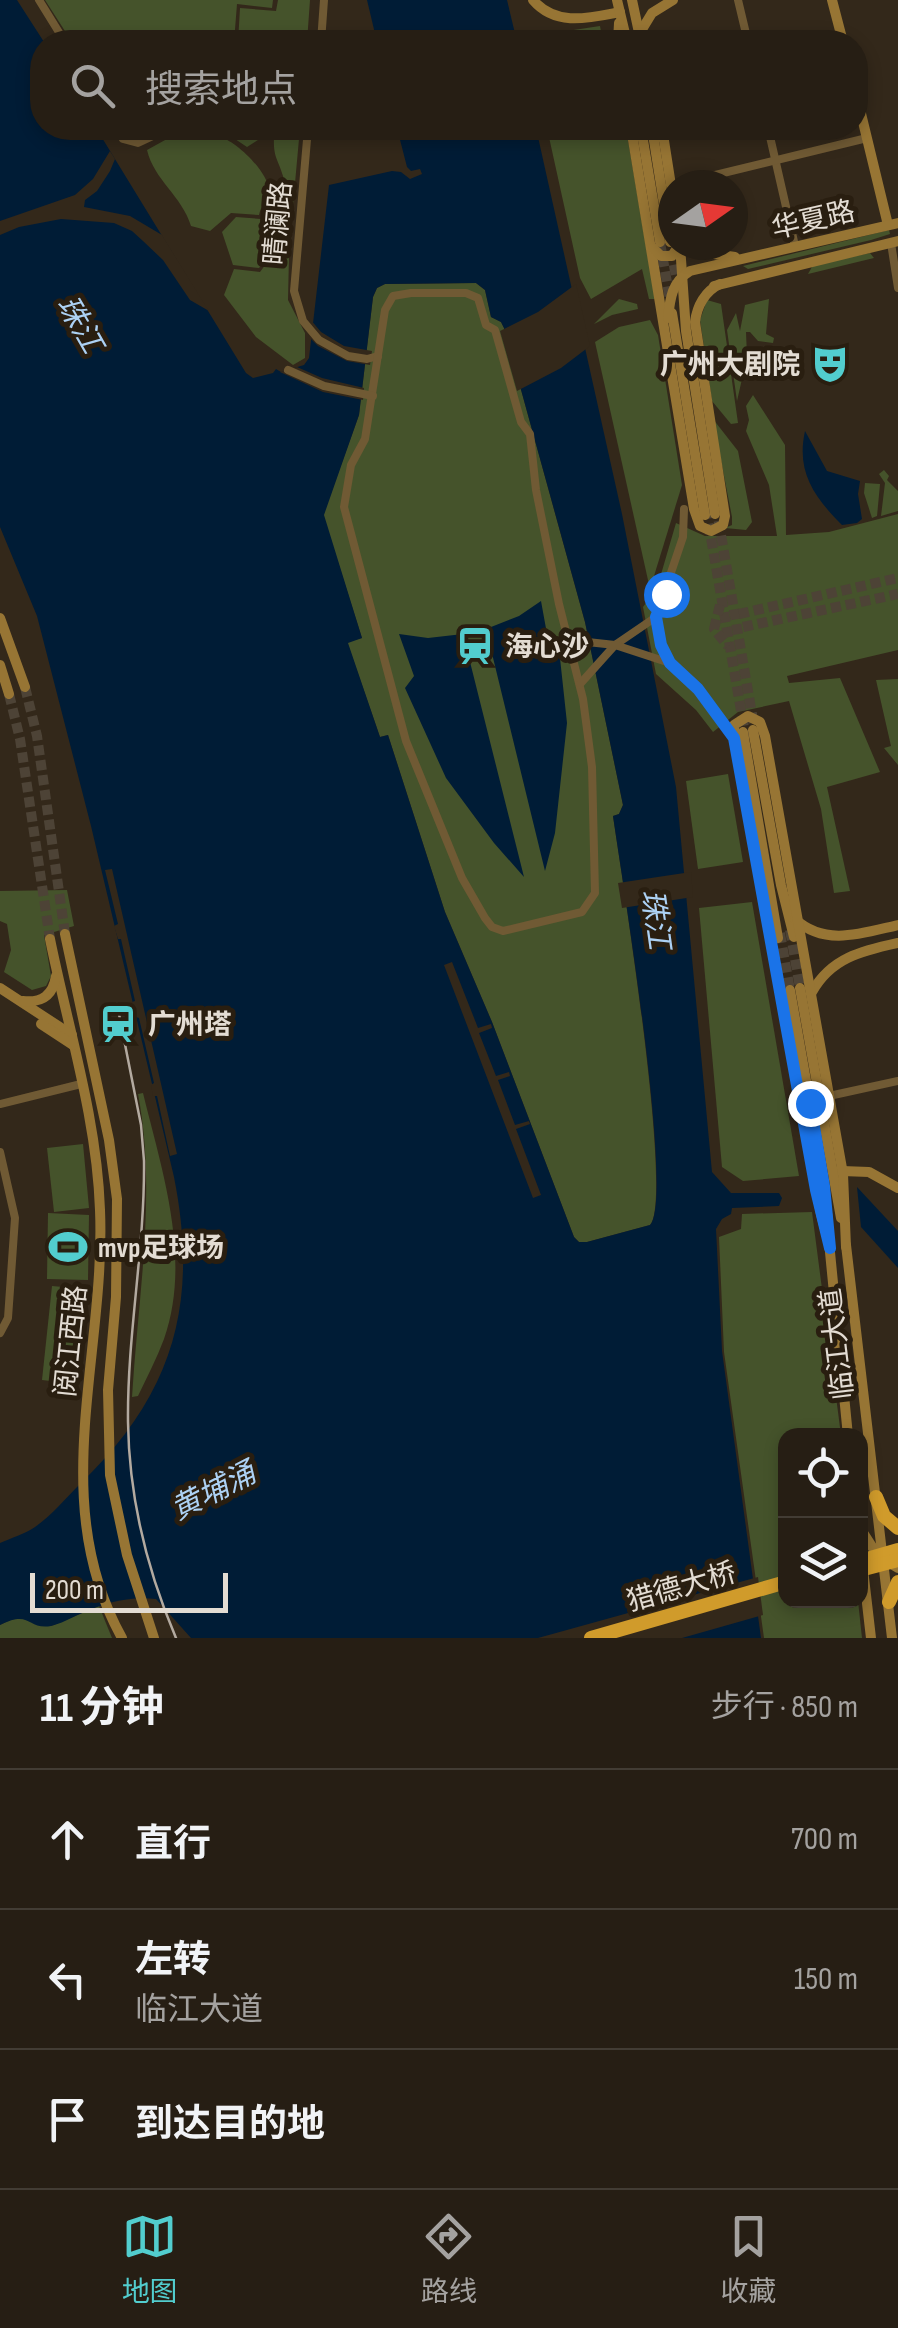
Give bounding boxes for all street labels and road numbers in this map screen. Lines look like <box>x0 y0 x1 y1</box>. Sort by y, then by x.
street label: 晴澜路 <box>258 180 299 266</box>
street label: 华夏路 <box>769 195 858 246</box>
street label: 阅江西路 <box>49 1284 94 1399</box>
street label: 临江大道 <box>814 1286 861 1401</box>
street label: 猎德大桥 <box>623 1556 740 1619</box>

